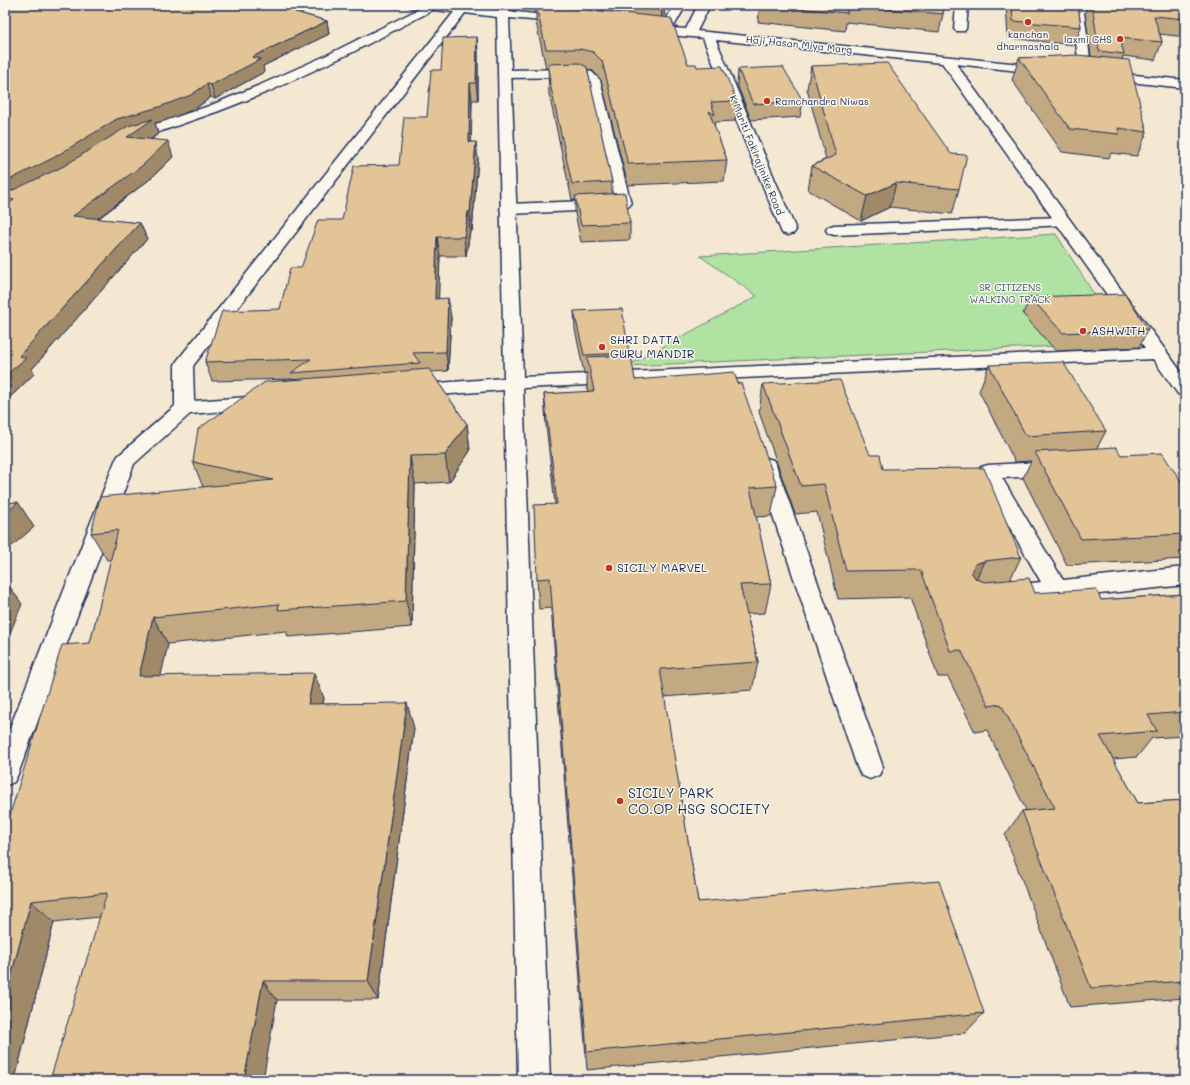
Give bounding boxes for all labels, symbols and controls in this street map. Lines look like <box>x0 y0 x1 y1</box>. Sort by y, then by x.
marker: kanchan dharmashala <box>1023 17 1033 27</box>
place label: kanchan dharmashala <box>997 27 1059 53</box>
street label: Haji Hasan Miya Marg <box>745 31 853 57</box>
place label: laxmi CHS <box>1064 32 1112 46</box>
marker: laxmi CHS <box>1115 34 1125 44</box>
street label: K Mariti Fakirajinike Road <box>726 93 788 217</box>
place label: Ramchandra Niwas <box>775 94 869 108</box>
marker: Ramchandra Niwas <box>762 96 772 106</box>
park label: SR CITIZENS WALKING TRACK <box>970 280 1050 306</box>
place label: ASHWITH <box>1091 322 1146 338</box>
marker: ASHWITH <box>1078 326 1088 336</box>
place label: SHRI DATTA GURU MANDIR <box>610 331 694 361</box>
marker: SHRI DATTA GURU MANDIR <box>597 342 607 352</box>
place label: SICILY MARVEL <box>617 559 708 575</box>
marker: SICILY MARVEL <box>604 563 614 573</box>
place label: SICILY PARK CO.OP HSG SOCIETY <box>628 783 770 818</box>
marker: SICILY PARK CO.OP HSG SOCIETY <box>615 796 625 806</box>

